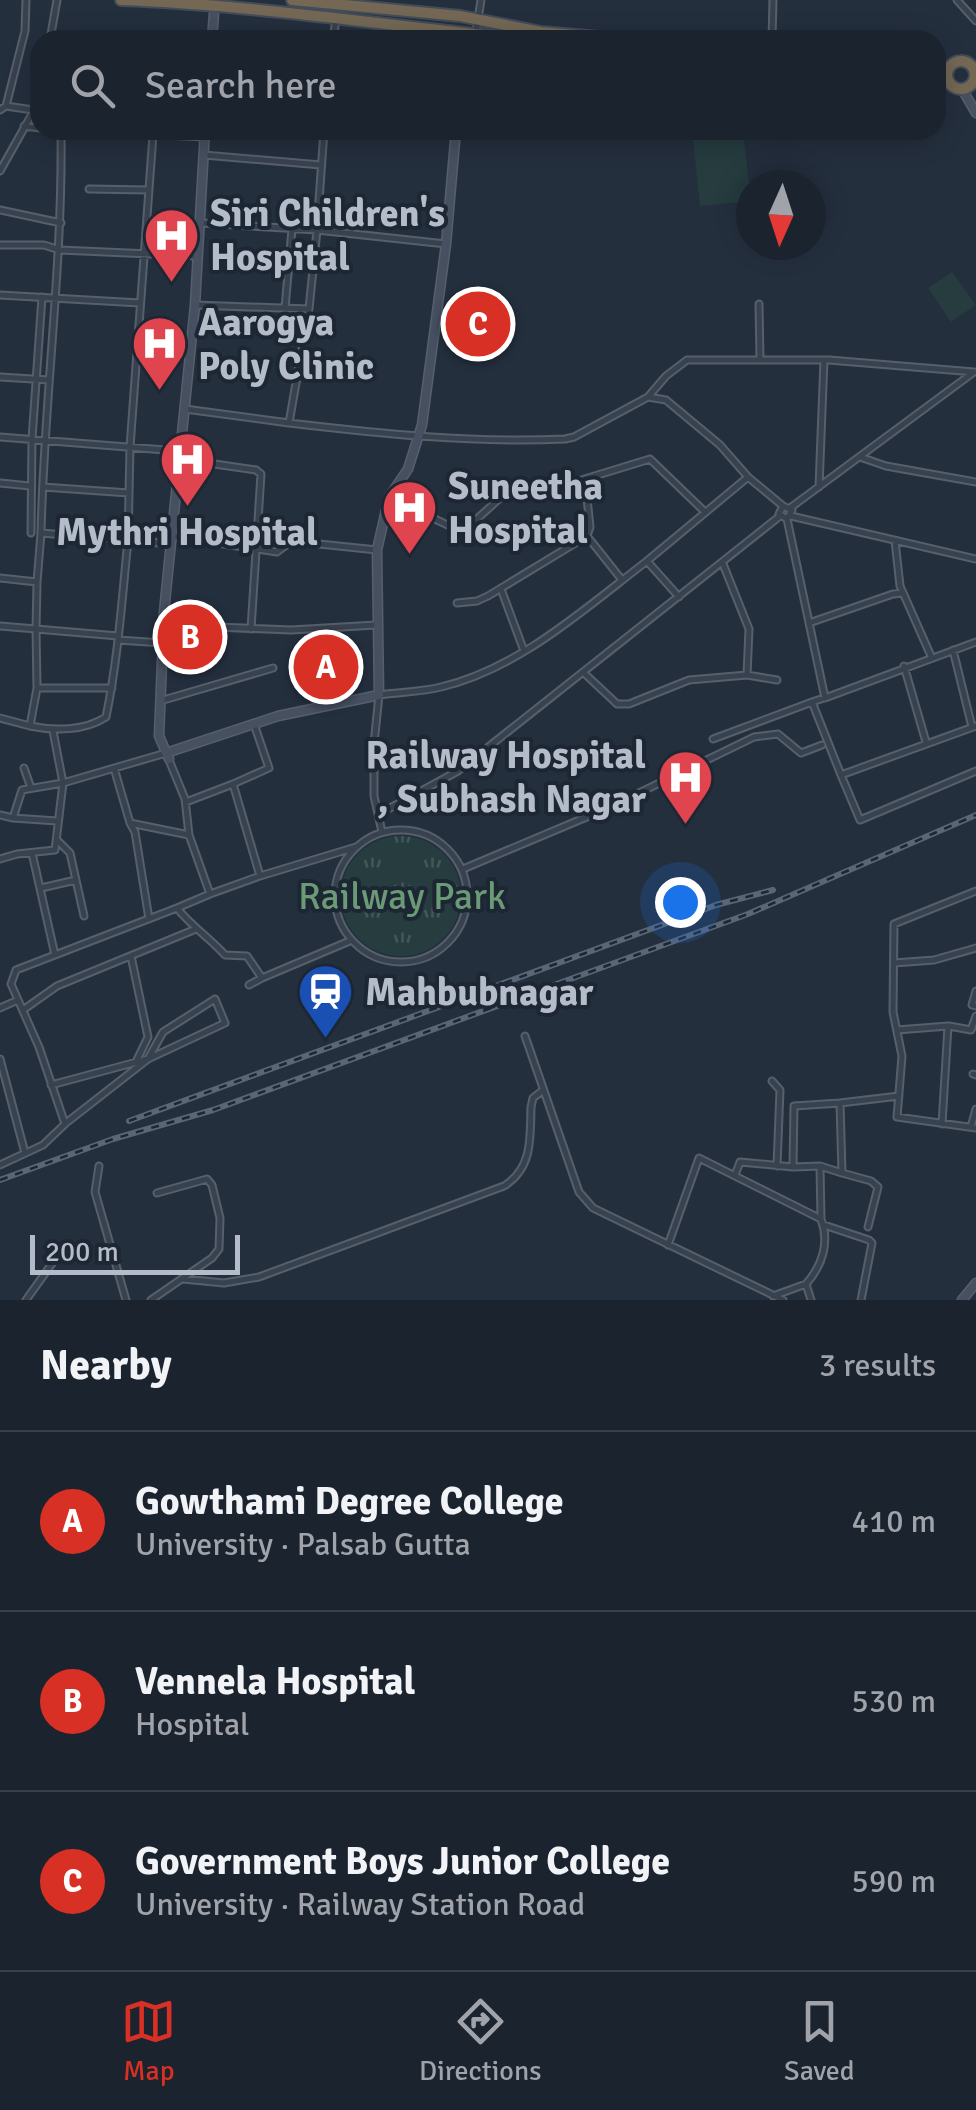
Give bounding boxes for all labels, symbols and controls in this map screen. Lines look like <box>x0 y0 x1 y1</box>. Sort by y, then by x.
search box <box>30 30 946 140</box>
icon: search <box>65 58 120 113</box>
text: Search here <box>145 62 337 109</box>
north arrow <box>736 170 826 260</box>
place label: Siri Children's Hospital <box>210 190 445 281</box>
hospital icon: Siri Children's Hospital <box>141 205 201 284</box>
pin: C <box>446 286 510 362</box>
place label: Aarogya Poly Clinic <box>198 299 374 390</box>
hospital icon: Aarogya Poly Clinic <box>129 314 189 393</box>
hospital icon: Mythri Hospital <box>157 429 217 508</box>
place label: Suneetha Hospital <box>448 463 603 554</box>
hospital icon: Suneetha Hospital <box>379 478 439 557</box>
place label: Mythri Hospital <box>56 509 318 556</box>
pin: B <box>158 600 222 674</box>
pin: A <box>294 630 358 704</box>
place label: Railway Hospital , Subhash Nagar <box>365 732 647 823</box>
hospital icon: Railway Hospital , Subhash Nagar <box>655 747 715 826</box>
park label: Railway Park <box>298 873 506 920</box>
your location <box>655 877 706 928</box>
station icon: Mahbubnagar <box>296 962 356 1041</box>
place label: Mahbubnagar <box>365 969 594 1016</box>
scale bar <box>30 1230 240 1274</box>
text: 200 m <box>45 1235 119 1269</box>
text: Nearby <box>40 1340 172 1391</box>
text: 3 results <box>819 1346 936 1385</box>
text: Gowthami Degree College <box>135 1478 564 1525</box>
text: A <box>62 1502 83 1541</box>
text: 410 m <box>852 1502 936 1541</box>
text: University · Palsab Gutta <box>135 1525 471 1564</box>
text: Vennela Hospital <box>135 1658 415 1705</box>
text: B <box>63 1682 82 1721</box>
text: 530 m <box>852 1682 936 1721</box>
text: Hospital <box>135 1705 250 1744</box>
text: Government Boys Junior College <box>135 1838 670 1885</box>
text: C <box>63 1862 82 1901</box>
text: 590 m <box>852 1862 936 1901</box>
text: University · Railway Station Road <box>135 1885 585 1924</box>
tab: Map <box>121 1994 176 2088</box>
tab: Directions <box>419 1994 541 2088</box>
tab: Saved <box>784 1994 855 2088</box>

